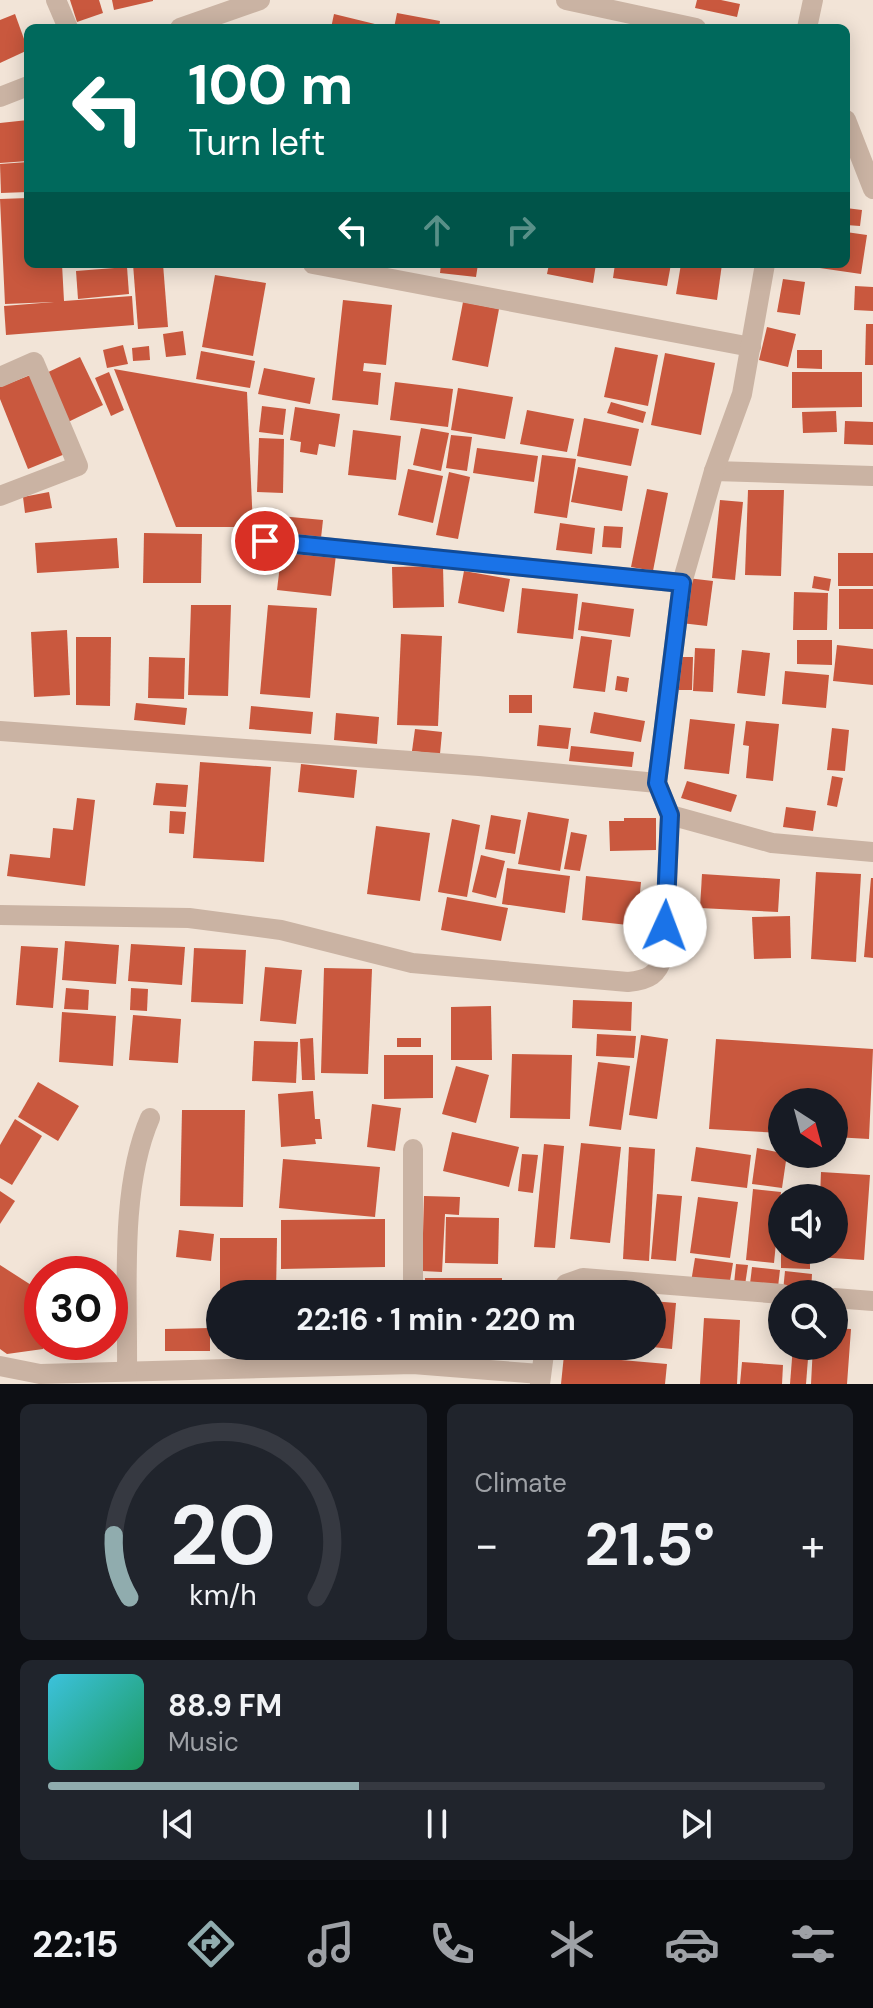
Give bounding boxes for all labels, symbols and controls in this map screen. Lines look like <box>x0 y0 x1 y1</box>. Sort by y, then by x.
text: 100 m <box>188 48 353 121</box>
icon: left <box>56 56 160 160</box>
text: Turn left <box>188 119 325 166</box>
icon: left <box>331 208 375 252</box>
icon: ahead <box>415 208 459 252</box>
icon: right <box>499 208 543 252</box>
pin <box>231 507 299 575</box>
icon: arrive <box>243 519 287 563</box>
position arrow <box>623 884 707 968</box>
north arrow <box>768 1088 848 1168</box>
map controls <box>768 1088 848 1360</box>
button: sound <box>768 1184 848 1264</box>
speed limit sign: 30 <box>24 1256 128 1360</box>
button: search <box>768 1280 848 1360</box>
text: 22:16 · 1 min · 220 m <box>296 1300 576 1339</box>
text: Climate <box>475 1466 567 1500</box>
text: 20 <box>170 1481 276 1590</box>
text: 21.5° <box>584 1505 715 1584</box>
text: − <box>475 1516 499 1574</box>
text: + <box>801 1516 825 1574</box>
text: km/h <box>189 1577 257 1614</box>
text: 88.9 FM <box>168 1686 282 1725</box>
text: Music <box>168 1725 239 1759</box>
icon: previous <box>156 1802 200 1846</box>
icon: pause <box>415 1802 459 1846</box>
icon: next <box>674 1802 718 1846</box>
icon: directions <box>183 1916 239 1972</box>
icon: music <box>303 1916 359 1972</box>
icon: phone <box>424 1916 480 1972</box>
icon: climate <box>544 1916 600 1972</box>
icon: car <box>664 1916 720 1972</box>
icon: filters <box>785 1916 841 1972</box>
text: 22:15 <box>32 1921 118 1968</box>

